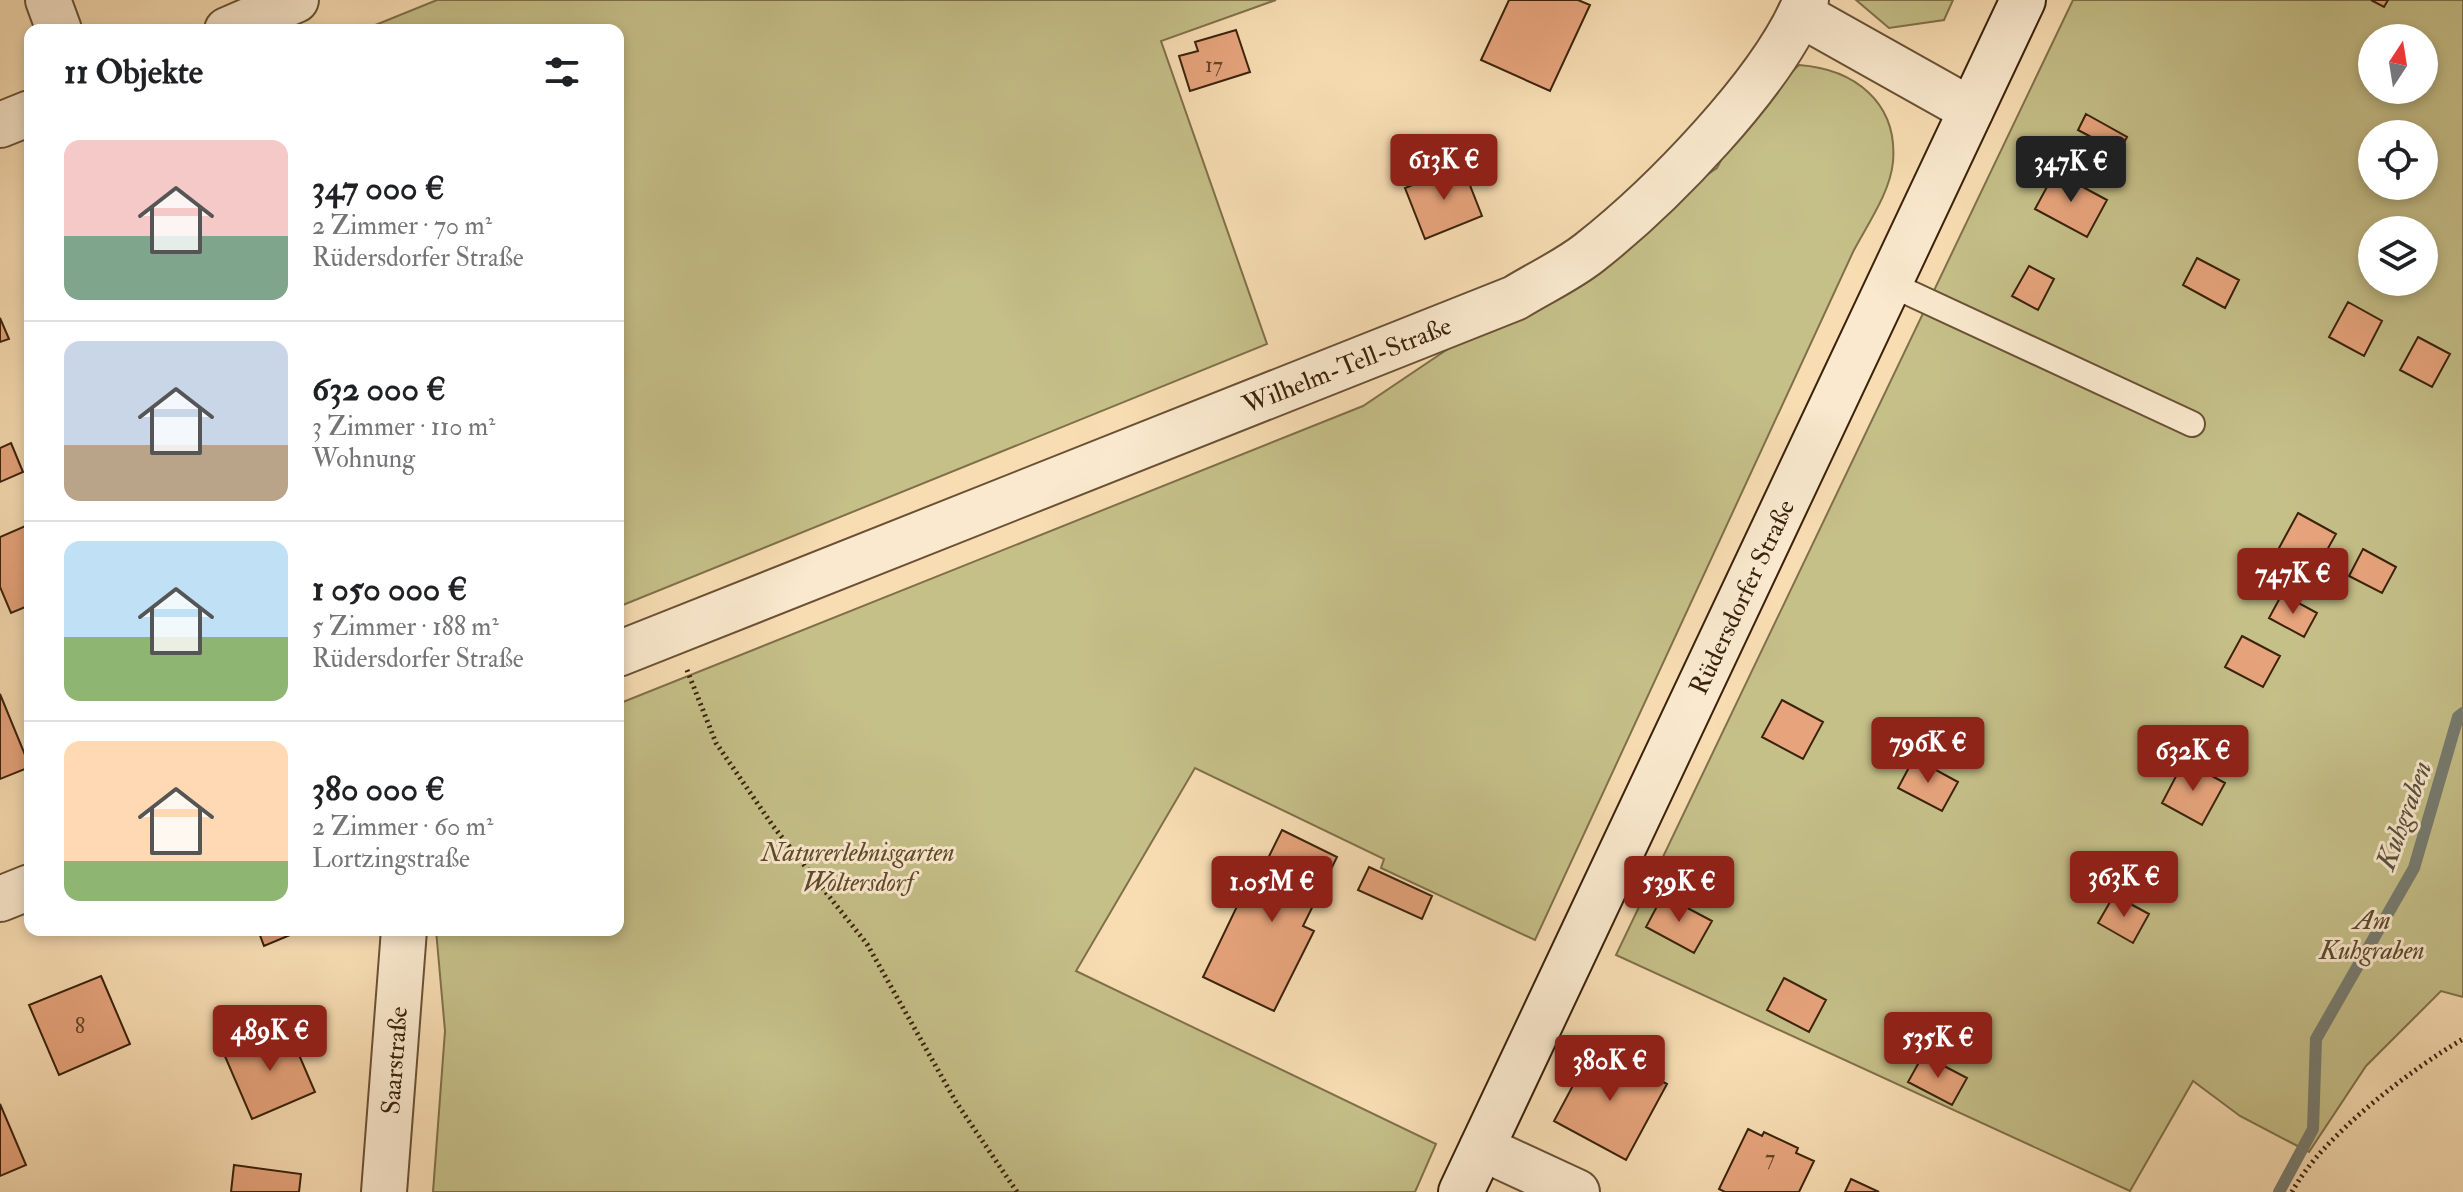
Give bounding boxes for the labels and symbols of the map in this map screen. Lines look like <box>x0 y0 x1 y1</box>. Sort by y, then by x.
north arrow <box>2358 24 2438 104</box>
house number: 17 <box>1205 51 1223 79</box>
pin: 613K € <box>1379 134 1509 202</box>
pin: 347K € <box>2006 136 2136 204</box>
street label: Wilhelm-Tell-Straße <box>1237 310 1456 422</box>
street label: Rüdersdorfer Straße <box>1683 495 1802 700</box>
pin: 747K € <box>2228 548 2358 616</box>
pin: 796K € <box>1863 717 1993 785</box>
pin: 632K € <box>2128 725 2258 793</box>
water label: Kuhgraben <box>2368 756 2440 877</box>
park label: Naturerlebnisgarten Woltersdorf <box>759 837 955 899</box>
pin: 363K € <box>2059 851 2189 919</box>
pin: 1.05M € <box>1198 856 1346 924</box>
pin: 539K € <box>1614 856 1744 924</box>
park label: Am Kuhgraben <box>2317 905 2425 967</box>
pin: 489K € <box>205 1005 335 1073</box>
street label: Saarstraße <box>375 1005 415 1116</box>
house number: 8 <box>75 1012 85 1040</box>
pin: 535K € <box>1873 1012 2003 1080</box>
pin: 380K € <box>1545 1035 1675 1103</box>
house number: 7 <box>1765 1144 1775 1172</box>

